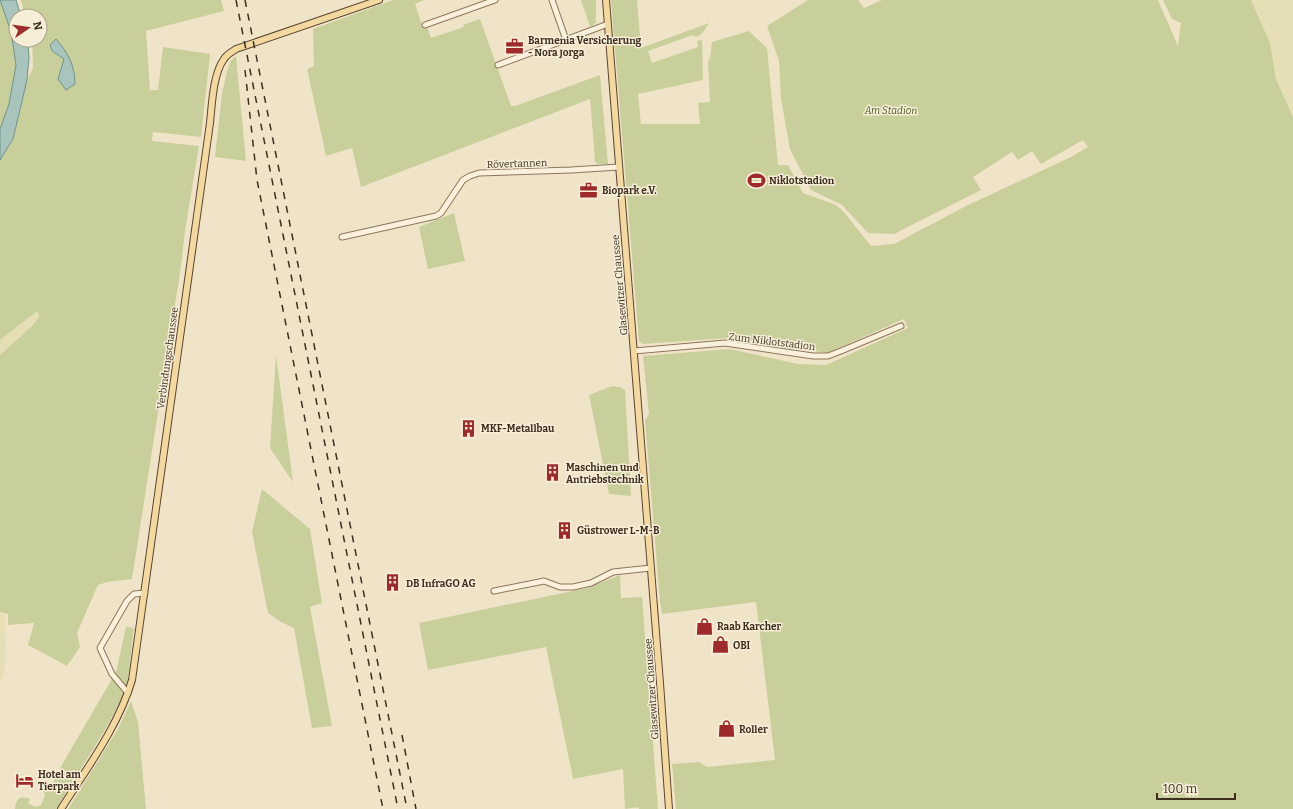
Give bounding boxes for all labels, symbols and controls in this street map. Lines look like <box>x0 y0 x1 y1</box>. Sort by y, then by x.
north arrow <box>8 8 48 48</box>
text: N <box>30 20 45 32</box>
place label: Barmenia Versicherung - Nora Jorga <box>528 35 642 59</box>
office icon: Barmenia Versicherung - Nora Jorga <box>505 36 525 56</box>
park label: Am Stadion <box>864 105 917 117</box>
street label: Rövertannen <box>487 157 548 171</box>
sports icon: Niklotstadion <box>746 170 766 190</box>
place label: Niklotstadion <box>769 175 835 187</box>
office icon: Biopark e.V. <box>579 180 599 200</box>
place label: Biopark e.V. <box>602 185 657 197</box>
street label: Glasewitzer Chaussee <box>610 234 630 336</box>
street label: Verbindungschaussee <box>155 306 181 410</box>
street label: Zum Niklotstadion <box>728 331 816 353</box>
building icon: MKF-Metallbau <box>458 418 478 438</box>
place label: MKF-Metallbau <box>481 423 555 435</box>
place label: Maschinen und Antriebstechnik <box>566 462 644 486</box>
building icon: Maschinen und Antriebstechnik <box>543 463 563 483</box>
building icon: Güstrower L-M-B <box>554 520 574 540</box>
place label: Güstrower L-M-B <box>577 525 660 537</box>
building icon: DB InfraGO AG <box>383 573 403 593</box>
place label: DB InfraGO AG <box>406 578 476 590</box>
shop icon: Raab Karcher <box>694 616 714 636</box>
place label: Raab Karcher <box>717 621 781 633</box>
shop icon: OBI <box>710 635 730 655</box>
street label: Glasewitzer Chaussee <box>642 638 662 740</box>
place label: OBI <box>733 640 751 652</box>
shop icon: Roller <box>716 719 736 739</box>
place label: Roller <box>739 724 768 736</box>
place label: Hotel am Tierpark <box>38 769 81 793</box>
hotel icon: Hotel am Tierpark <box>15 770 35 790</box>
scale bar <box>1157 775 1235 801</box>
text: 100 m <box>1163 782 1198 796</box>

